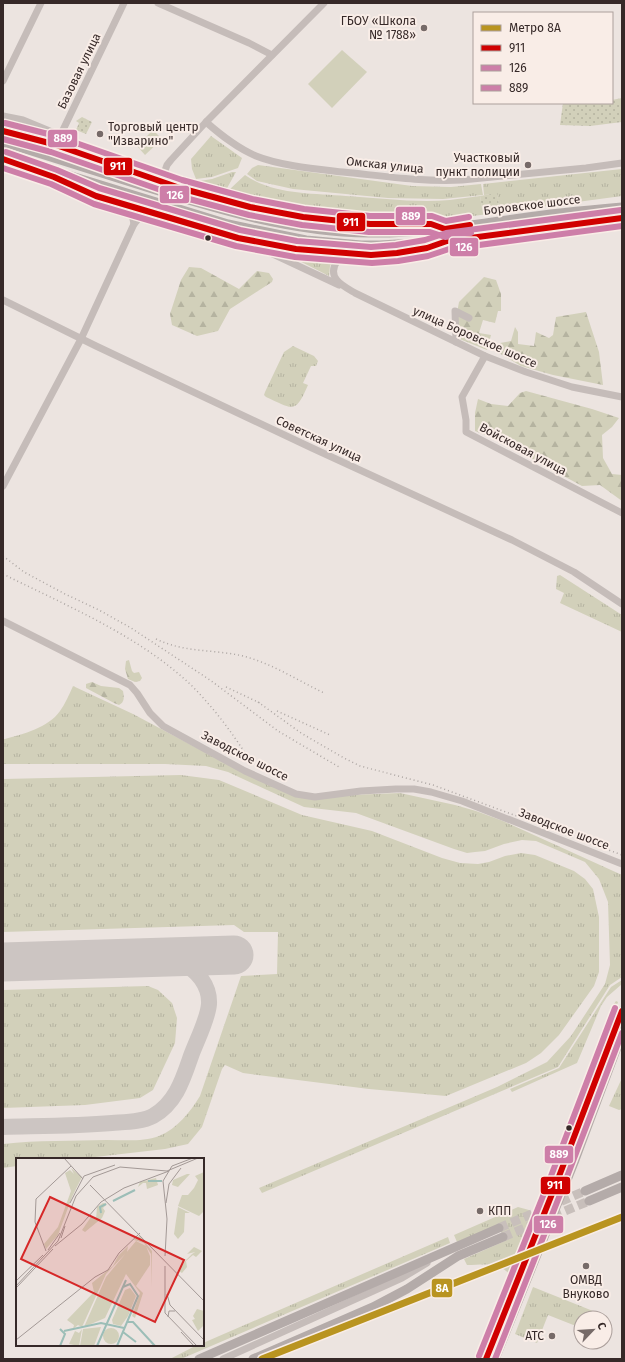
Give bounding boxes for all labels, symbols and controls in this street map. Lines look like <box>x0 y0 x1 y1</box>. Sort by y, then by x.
legend <box>473 12 613 104</box>
place label: ГБОУ «Школа № 1788» <box>341 14 416 42</box>
text: Метро 8А <box>509 21 561 35</box>
marker: ГБОУ «Школа № 1788» <box>419 23 429 33</box>
street label: Базовая улица <box>55 31 103 111</box>
text: 911 <box>509 41 525 55</box>
text: 126 <box>509 61 527 75</box>
text: 889 <box>509 81 528 95</box>
place label: Торговый центр "Изварино" <box>108 120 199 148</box>
line badge: 889 <box>47 129 78 148</box>
marker: Торговый центр "Изварино" <box>95 129 105 139</box>
text: 889 <box>54 132 72 145</box>
place label: Участковый пункт полиции <box>436 151 520 179</box>
street label: Омская улица <box>346 154 424 176</box>
line badge: 911 <box>103 157 133 176</box>
text: 911 <box>110 160 126 173</box>
marker: Участковый пункт полиции <box>523 160 533 170</box>
line badge: 126 <box>159 185 190 204</box>
text: 126 <box>167 189 184 202</box>
street label: Боровское шоссе <box>483 192 581 218</box>
line badge: 889 <box>395 206 426 226</box>
text: 889 <box>402 210 420 223</box>
line badge: 911 <box>336 212 366 232</box>
text: 911 <box>343 216 359 229</box>
unlabelled marker <box>203 233 213 243</box>
line badge: 126 <box>449 237 479 257</box>
text: 126 <box>456 241 473 254</box>
street label: улица Боровское шоссе <box>411 303 539 371</box>
street label: Советская улица <box>274 413 364 465</box>
street label: Войсковая улица <box>477 420 569 478</box>
street label: Заводское шоссе <box>199 728 291 784</box>
street label: Заводское шоссе <box>517 805 611 853</box>
unlabelled marker <box>564 1123 574 1133</box>
line badge: 889 <box>544 1145 574 1164</box>
text: 889 <box>550 1148 568 1161</box>
inset map <box>16 1158 204 1346</box>
line badge: 911 <box>540 1176 571 1195</box>
text: 911 <box>547 1179 563 1192</box>
place label: КПП <box>488 1204 511 1218</box>
marker: КПП <box>475 1206 485 1216</box>
line badge: 126 <box>533 1215 564 1234</box>
text: 126 <box>540 1218 557 1231</box>
marker: ОМВД Внуково <box>581 1261 591 1271</box>
place label: ОМВД Внуково <box>562 1273 610 1301</box>
line badge: 8А <box>431 1278 453 1298</box>
text: 8А <box>436 1282 449 1295</box>
north arrow <box>573 1310 613 1350</box>
text: С <box>594 1320 609 1332</box>
place label: АТС <box>525 1329 544 1343</box>
marker: АТС <box>547 1331 557 1341</box>

